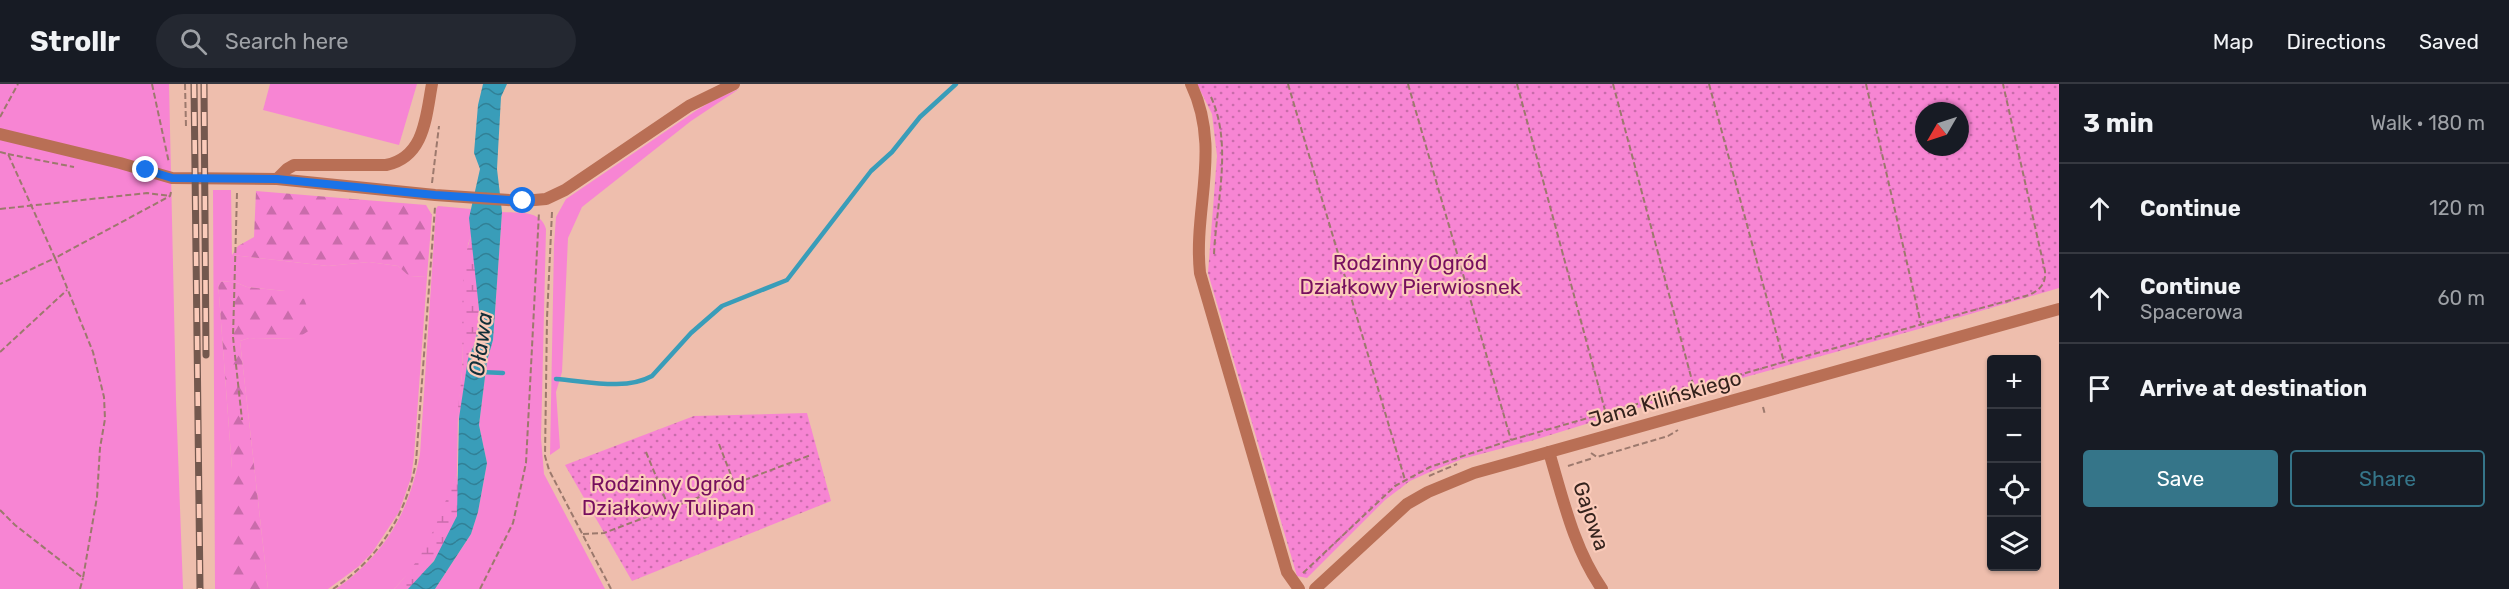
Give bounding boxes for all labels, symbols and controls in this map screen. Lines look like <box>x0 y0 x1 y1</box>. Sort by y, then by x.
search box <box>156 14 576 68</box>
text: Strollr <box>30 25 120 58</box>
icon: search <box>177 25 210 58</box>
text: Search here <box>225 28 348 55</box>
text: Map <box>2213 29 2254 54</box>
text: Directions <box>2287 29 2386 54</box>
text: Saved <box>2419 29 2479 54</box>
north arrow <box>1915 102 1969 156</box>
text: 3 min <box>2083 108 2154 139</box>
text: Walk · 180 m <box>2370 111 2485 135</box>
route end <box>132 156 158 182</box>
route start <box>509 187 535 213</box>
icon: ahead <box>2083 192 2116 225</box>
text: Continue <box>2140 195 2241 222</box>
text: 120 m <box>2429 196 2485 220</box>
park label: Rodzinny Ogród Działkowy Pierwiosnek <box>1299 250 1521 299</box>
text: Continue <box>2140 273 2241 300</box>
icon: ahead <box>2083 282 2116 315</box>
text: 60 m <box>2438 286 2485 310</box>
text: Spacerowa <box>2140 300 2243 324</box>
water label: Oława <box>463 310 498 378</box>
map controls <box>1987 355 2041 571</box>
button: + <box>1987 355 2041 409</box>
street label: Jana Kilińskiego <box>1586 365 1744 432</box>
icon: arrive <box>2083 372 2116 405</box>
text: Arrive at destination <box>2140 375 2367 402</box>
button: − <box>1987 409 2041 463</box>
button: Save <box>2083 450 2278 507</box>
button: Share <box>2290 450 2485 507</box>
button: locate <box>1987 463 2041 517</box>
park label: Rodzinny Ogród Działkowy Tulipan <box>582 471 754 520</box>
street label: Gajowa <box>1568 478 1615 554</box>
button: layers <box>1987 517 2041 571</box>

